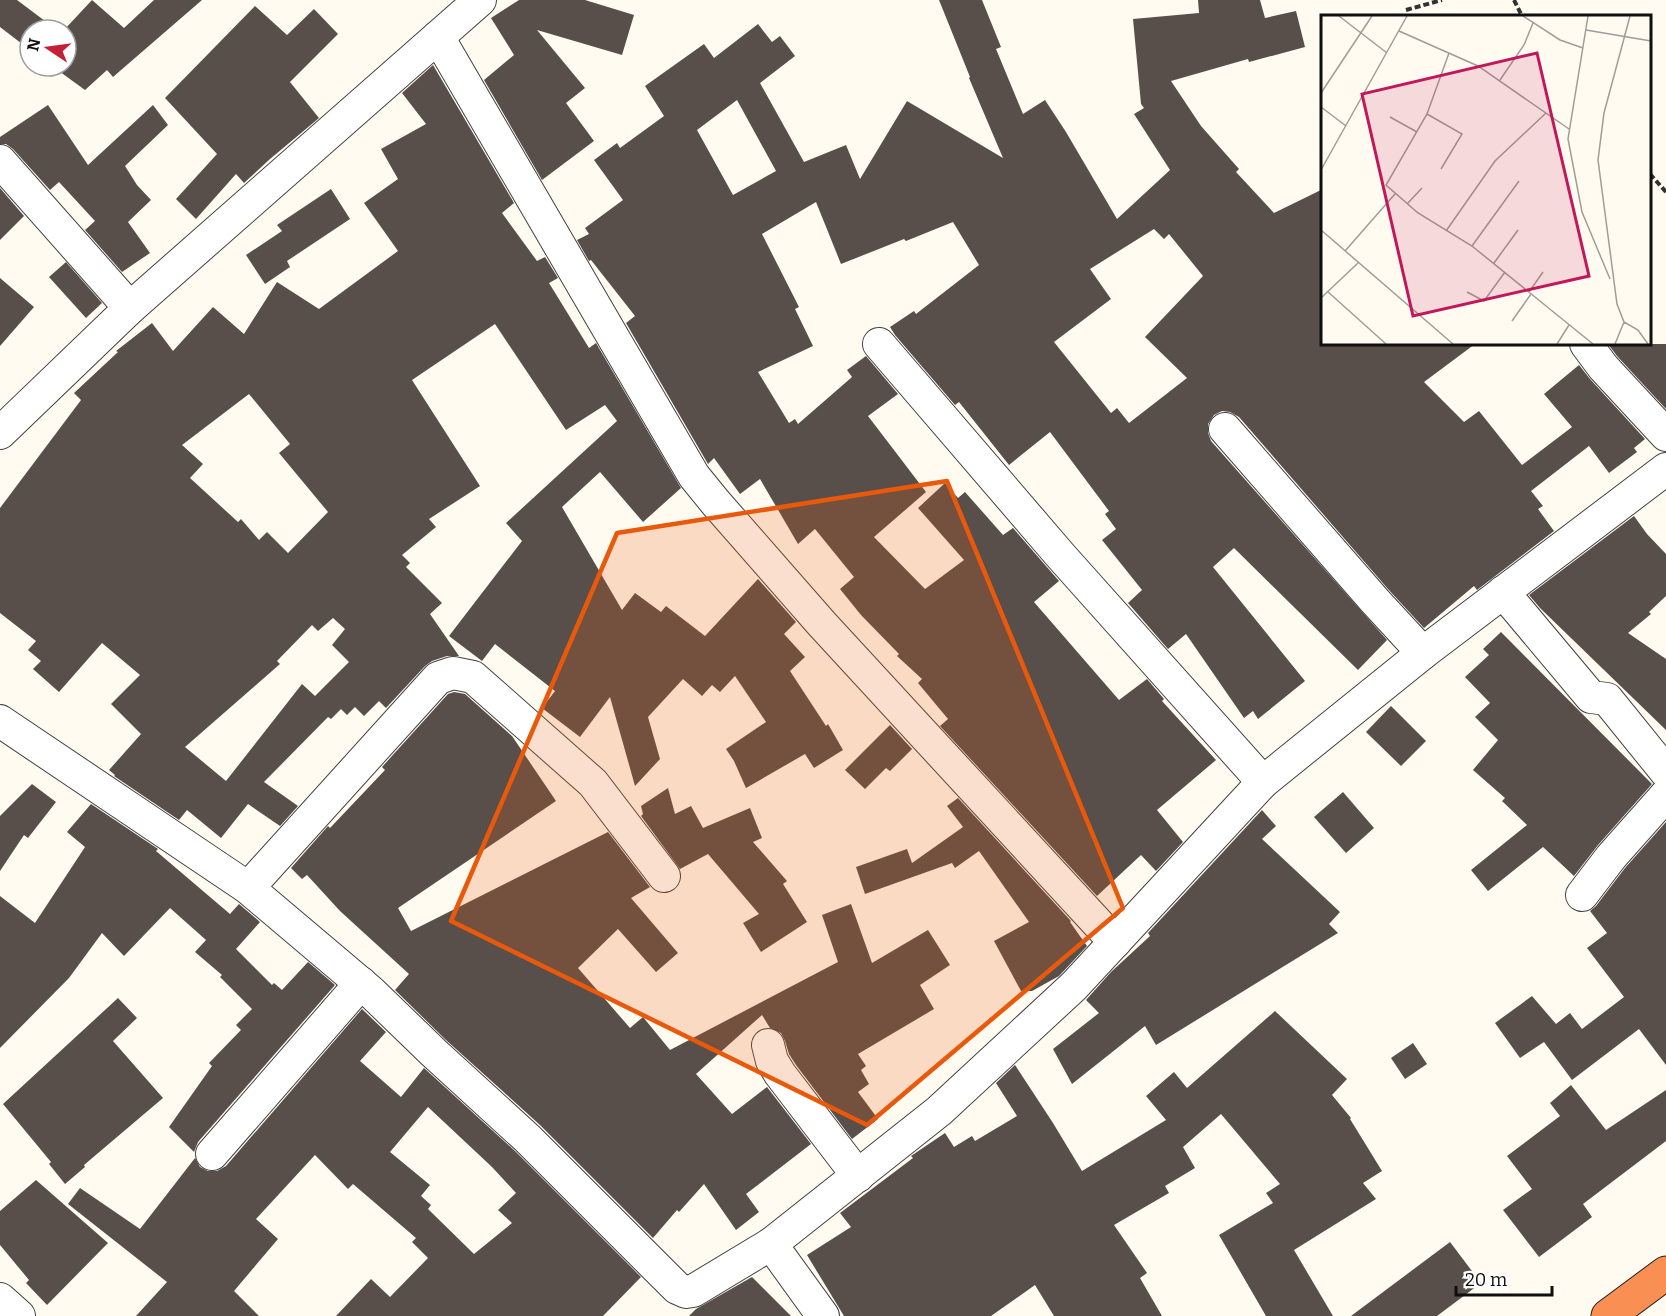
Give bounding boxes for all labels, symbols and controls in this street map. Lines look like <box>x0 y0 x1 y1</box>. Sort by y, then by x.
inset map <box>1321 15 1651 345</box>
north arrow <box>18 18 78 78</box>
text: N <box>23 37 45 53</box>
scale bar <box>1456 1259 1552 1297</box>
text: 20 m <box>1465 1269 1507 1291</box>

